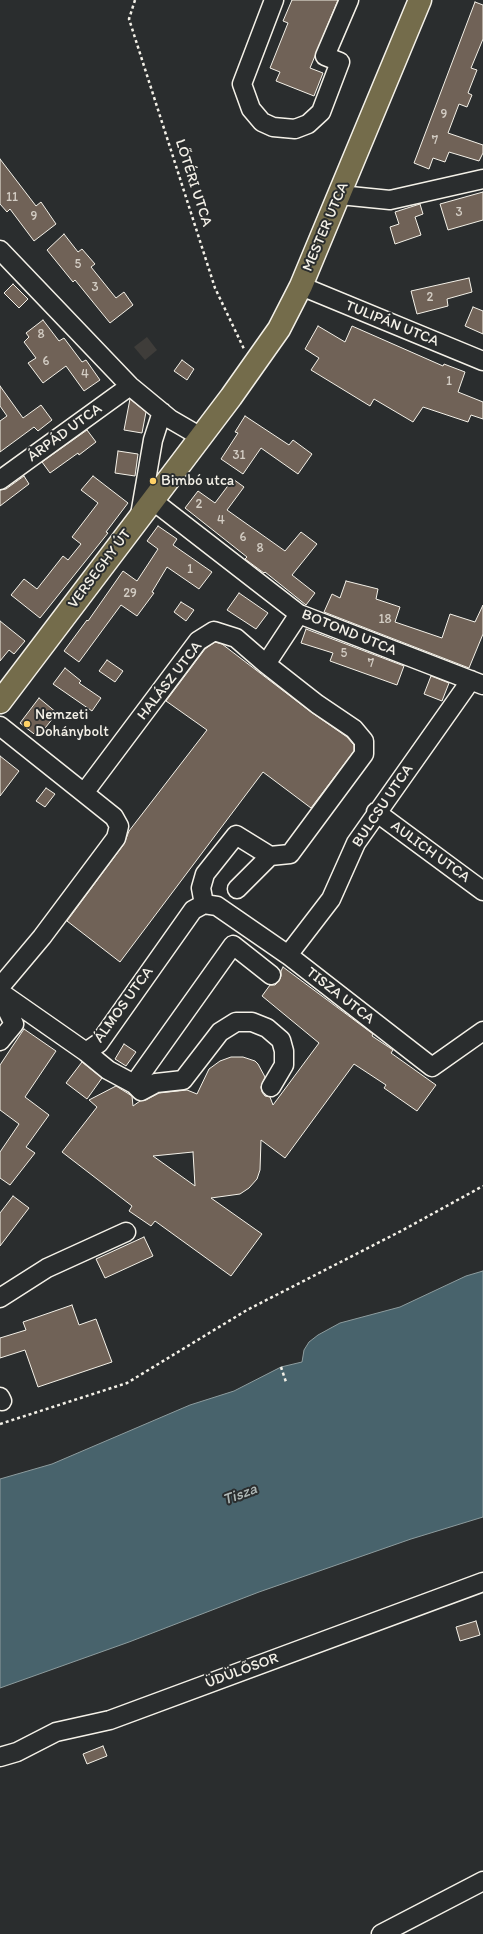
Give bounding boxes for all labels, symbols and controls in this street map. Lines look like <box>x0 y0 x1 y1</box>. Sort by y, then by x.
house number: 9 <box>441 107 447 123</box>
house number: 7 <box>432 133 438 149</box>
street label: LŐTÉRI UTCA <box>170 137 216 229</box>
street label: MESTER UTCA <box>299 180 353 274</box>
house number: 11 <box>6 190 18 206</box>
house number: 3 <box>455 205 463 221</box>
house number: 9 <box>31 209 37 225</box>
house number: 5 <box>75 257 81 273</box>
house number: 3 <box>91 280 99 296</box>
house number: 2 <box>427 290 433 306</box>
street label: TULIPÁN UTCA <box>343 297 441 351</box>
house number: 8 <box>37 327 45 343</box>
house number: 6 <box>43 354 49 370</box>
house number: 4 <box>81 367 89 383</box>
house number: 1 <box>446 374 452 390</box>
street label: ÁRPÁD UTCA <box>24 400 106 466</box>
house number: 31 <box>232 448 246 464</box>
place label: Bimbó utca <box>161 472 234 490</box>
marker: Bimbó utca <box>148 476 158 486</box>
house number: 2 <box>196 497 202 513</box>
house number: 4 <box>217 513 225 529</box>
street label: VERSEGHY ÚT <box>64 526 136 612</box>
house number: 6 <box>240 530 246 546</box>
house number: 8 <box>256 541 264 557</box>
house number: 1 <box>187 562 193 578</box>
house number: 29 <box>123 586 137 602</box>
street label: BOTOND UTCA <box>299 606 399 660</box>
house number: 18 <box>378 612 392 628</box>
street label: HALÁSZ UTCA <box>134 638 206 724</box>
house number: 5 <box>341 646 347 662</box>
house number: 7 <box>368 656 374 672</box>
place label: Nemzeti Dohánybolt <box>35 706 109 741</box>
marker: Nemzeti Dohánybolt <box>22 719 32 729</box>
street label: BULCSU UTCA <box>349 761 417 851</box>
street label: AULICH UTCA <box>387 817 473 887</box>
street label: ÁLMOS UTCA <box>90 963 158 1047</box>
street label: TISZA UTCA <box>302 964 378 1028</box>
water label: Tisza <box>220 1480 260 1510</box>
street label: ÜDÜLŐSOR <box>203 1649 281 1693</box>

